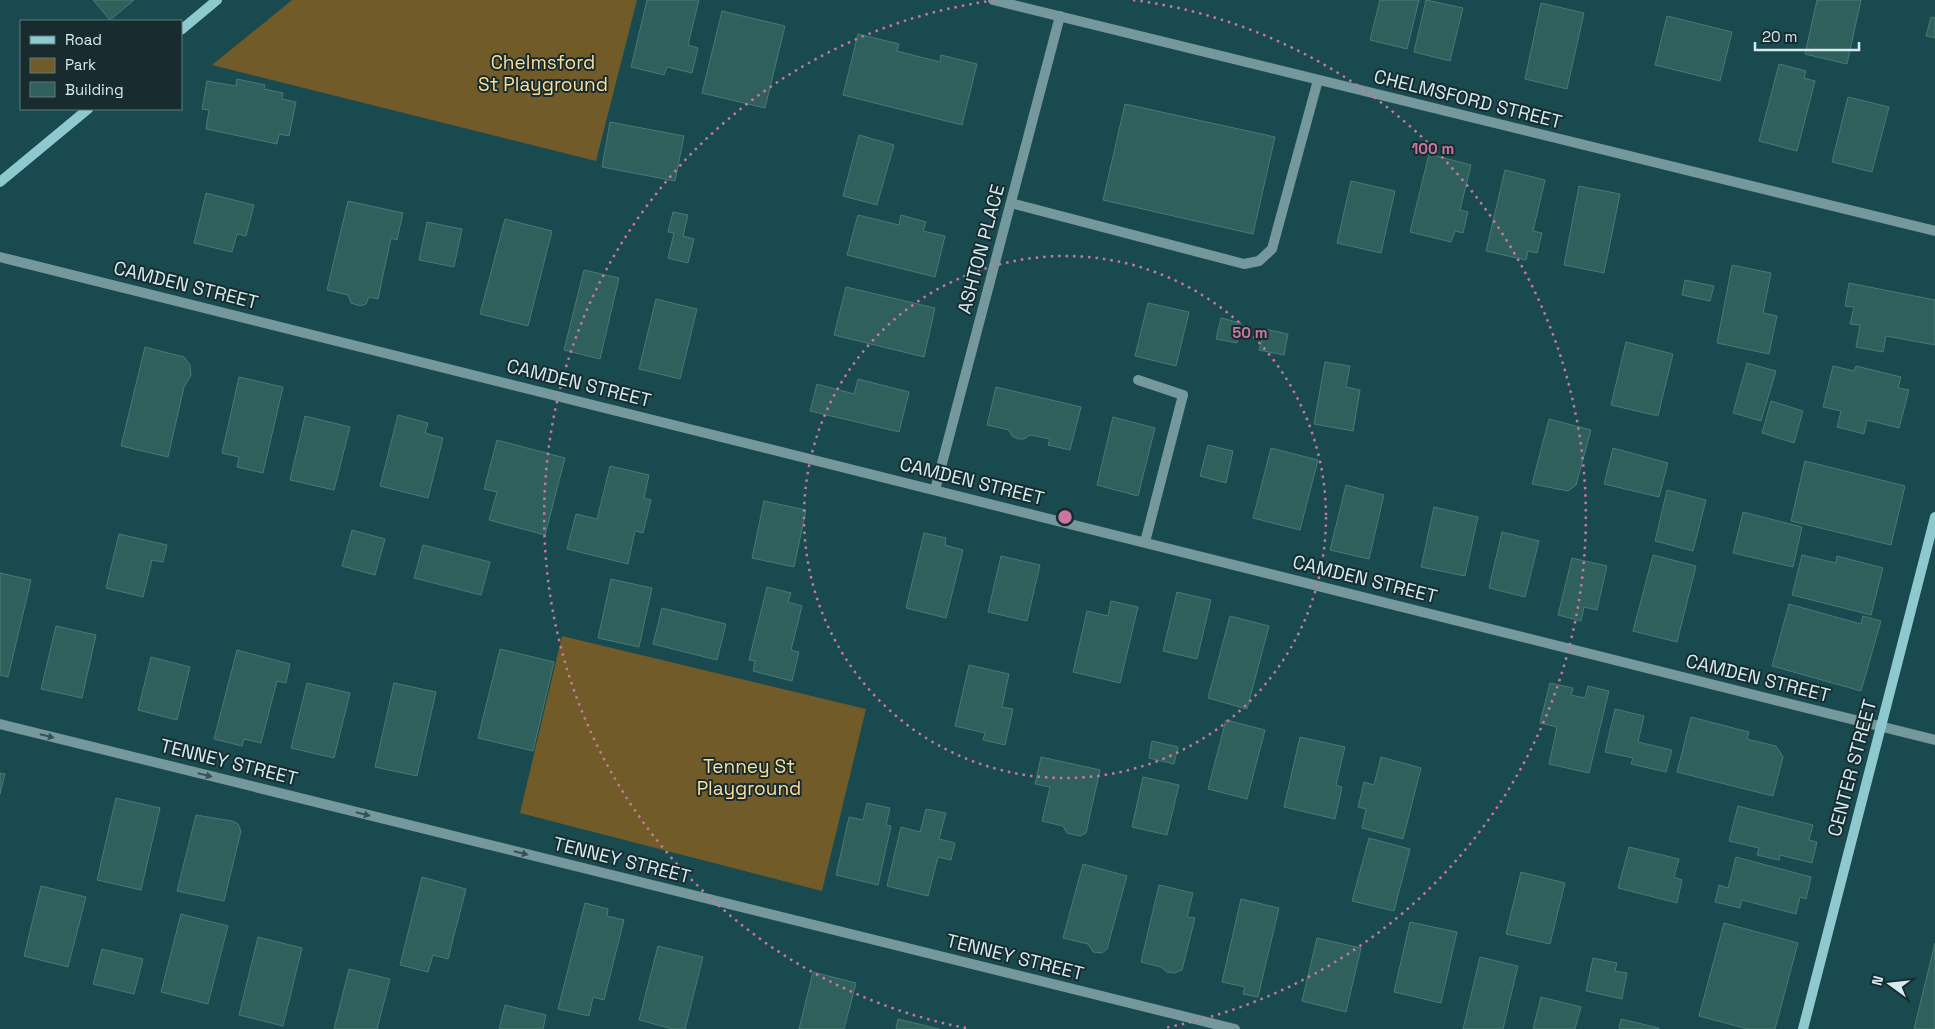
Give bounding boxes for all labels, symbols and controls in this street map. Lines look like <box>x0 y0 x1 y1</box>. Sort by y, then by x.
legend <box>20 20 182 110</box>
scale bar <box>1755 20 1859 52</box>
text: 20 m <box>1762 27 1797 46</box>
text: Road <box>65 30 102 49</box>
park label: Chelmsford St Playground <box>478 50 608 97</box>
text: Park <box>65 55 96 74</box>
street label: CHELMSFORD STREET <box>1371 64 1565 134</box>
text: Building <box>65 80 124 99</box>
text: 100 m <box>1412 139 1454 158</box>
street label: ASHTON PLACE <box>952 181 1010 317</box>
street label: CAMDEN STREET <box>111 255 261 315</box>
text: 50 m <box>1232 323 1268 342</box>
street label: CAMDEN STREET <box>504 353 654 413</box>
street label: CAMDEN STREET <box>897 451 1047 511</box>
centre of rings <box>1056 508 1074 526</box>
street label: CAMDEN STREET <box>1290 549 1440 609</box>
street label: CAMDEN STREET <box>1683 648 1833 708</box>
street label: CENTER STREET <box>1822 697 1882 839</box>
one-way arrow <box>40 732 55 740</box>
street label: TENNEY STREET <box>158 733 300 791</box>
park label: Tenney St Playground <box>697 754 801 801</box>
one-way arrow <box>198 771 213 779</box>
one-way arrow <box>355 810 370 818</box>
street label: TENNEY STREET <box>551 831 693 889</box>
one-way arrow <box>513 849 528 857</box>
street label: TENNEY STREET <box>944 928 1086 986</box>
north arrow <box>1865 959 1915 1009</box>
text: N <box>1868 974 1887 988</box>

